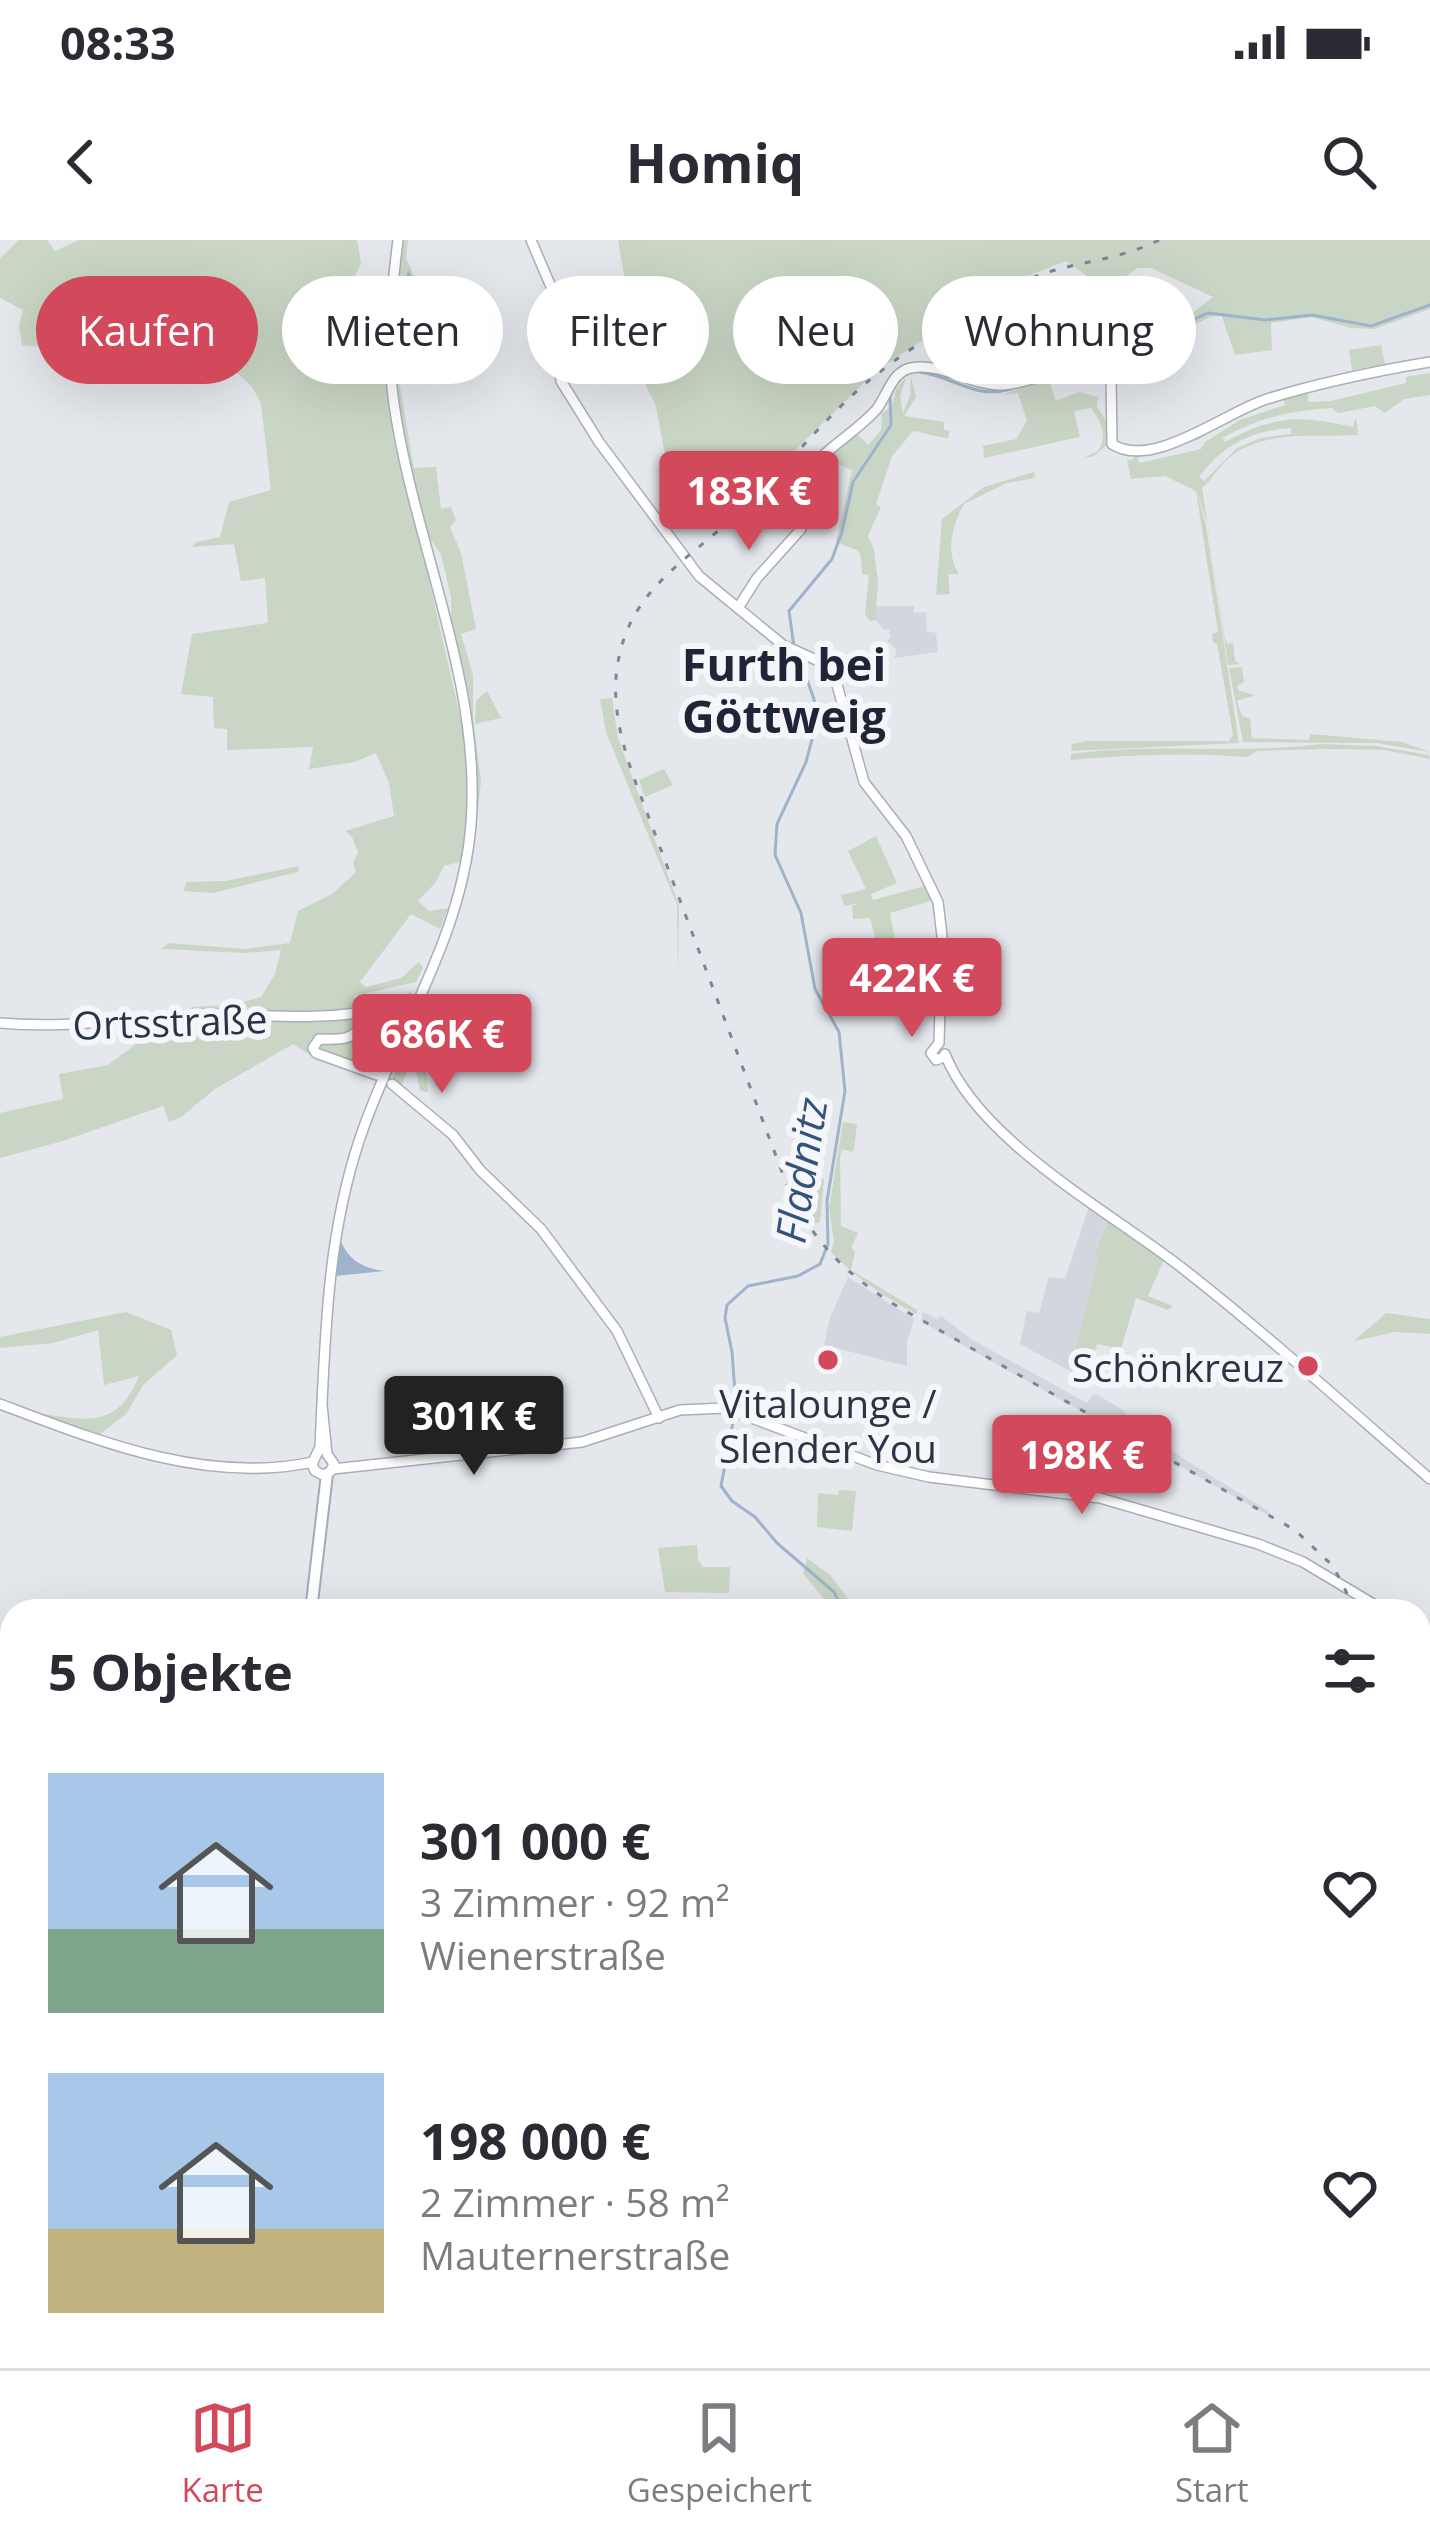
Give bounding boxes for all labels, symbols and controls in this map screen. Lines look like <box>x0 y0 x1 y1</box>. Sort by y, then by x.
text: 08:33 <box>60 12 176 73</box>
text: Homiq <box>626 125 804 199</box>
icon: back <box>48 129 114 195</box>
icon: search <box>1316 129 1382 195</box>
chip: Kaufen <box>36 276 258 384</box>
chip: Mieten <box>282 276 503 384</box>
chip: Filter <box>527 276 709 384</box>
chip: Neu <box>733 276 898 384</box>
chip: Wohnung <box>922 276 1196 384</box>
pin: 183K € <box>651 451 847 553</box>
text: 183K € <box>686 463 812 516</box>
district label: Furth bei Göttweig <box>682 633 886 746</box>
pin: 422K € <box>814 938 1010 1040</box>
text: 422K € <box>849 950 975 1003</box>
street label: Ortsstraße <box>72 991 268 1051</box>
pin: 686K € <box>344 994 540 1096</box>
text: 686K € <box>379 1006 505 1059</box>
water label: Fladnitz <box>760 1093 840 1247</box>
place label: Schönkreuz <box>1072 1340 1284 1393</box>
marker: Vitalounge / Slender You <box>815 1347 841 1373</box>
marker: Schönkreuz <box>1295 1353 1321 1379</box>
pin: 301K € <box>376 1376 572 1478</box>
place label: Vitalounge / Slender You <box>719 1376 937 1474</box>
text: 301K € <box>411 1388 537 1441</box>
pin: 198K € <box>984 1415 1180 1517</box>
text: 198K € <box>1019 1427 1145 1480</box>
text: 5 Objekte <box>48 1636 293 1706</box>
icon: filters <box>1317 1638 1383 1704</box>
text: 301 000 € <box>420 1805 651 1875</box>
icon: home <box>144 1821 288 1965</box>
icon: heart <box>1317 1860 1383 1926</box>
text: 3 Zimmer · 92 m² <box>420 1875 730 1928</box>
text: Wienerstraße <box>420 1928 666 1981</box>
text: 198 000 € <box>420 2105 651 2175</box>
icon: home <box>144 2121 288 2265</box>
icon: heart <box>1317 2160 1383 2226</box>
text: 2 Zimmer · 58 m² <box>420 2175 730 2228</box>
text: Mauternerstraße <box>420 2228 730 2281</box>
tab: Karte <box>182 2395 264 2512</box>
tab: Gespeichert <box>627 2395 812 2512</box>
tab: Start <box>1175 2395 1248 2512</box>

